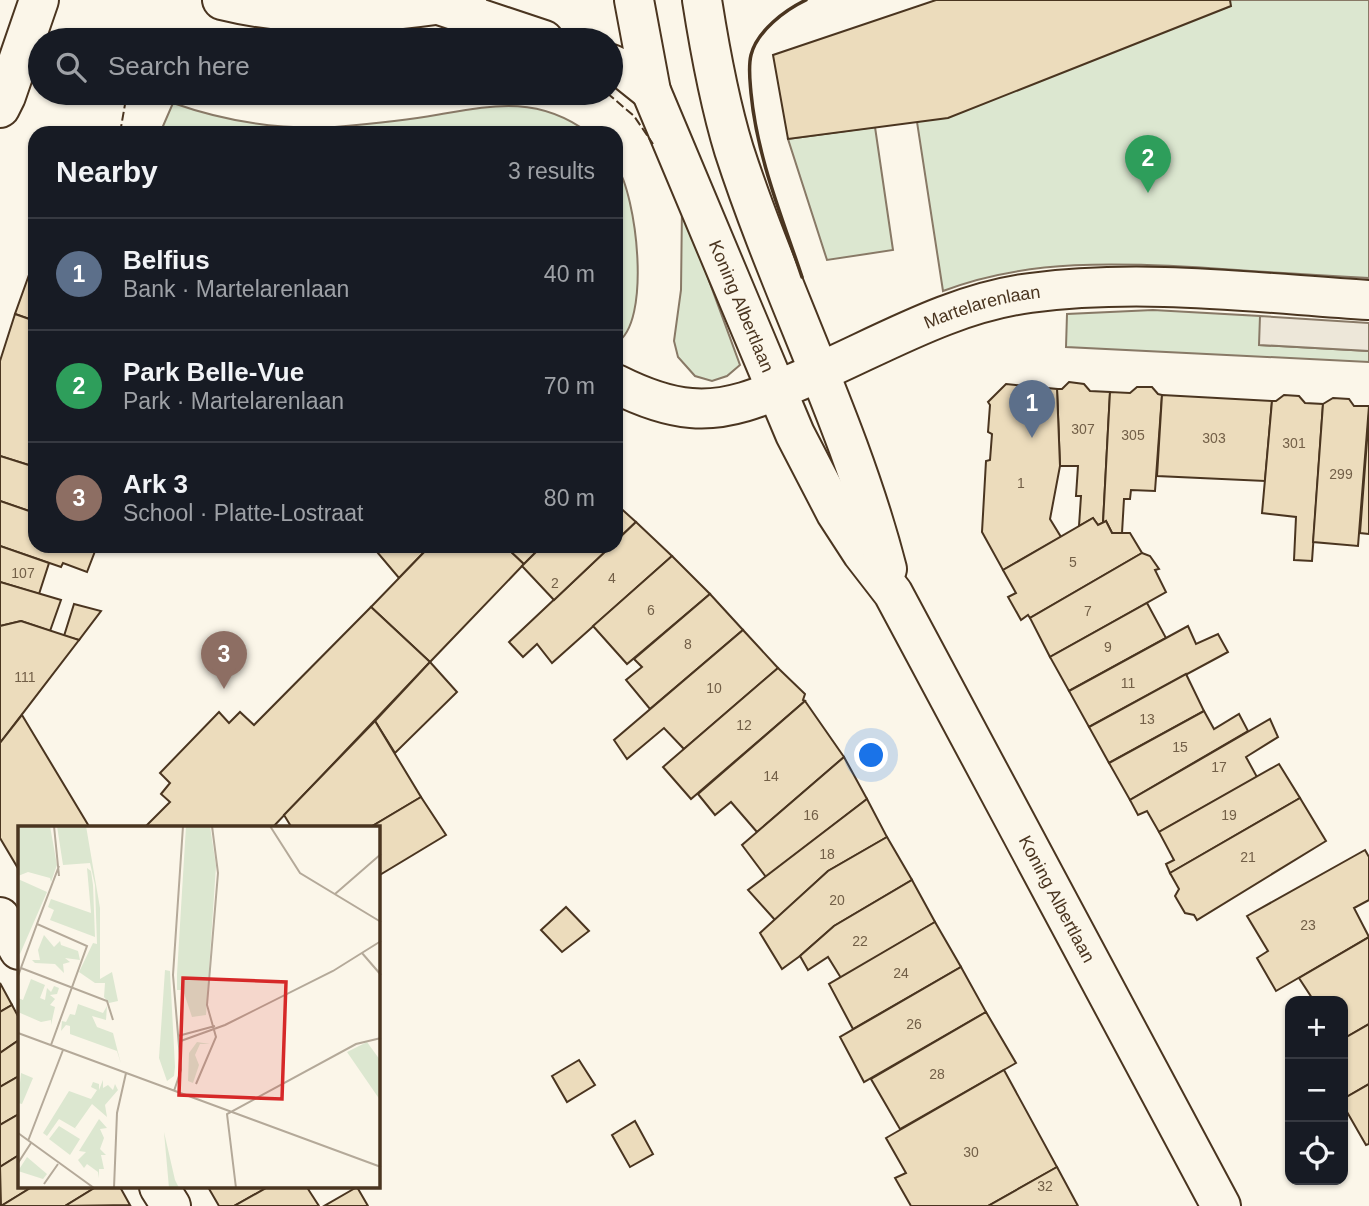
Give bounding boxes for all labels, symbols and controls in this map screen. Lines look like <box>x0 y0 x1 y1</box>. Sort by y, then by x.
search box <box>28 28 623 105</box>
icon: search <box>52 48 90 86</box>
text: Search here <box>108 51 250 81</box>
pin: 2 <box>1125 135 1171 193</box>
text: Nearby <box>56 155 158 188</box>
text: 3 results <box>508 158 595 184</box>
street label: Koning Albertlaan <box>705 237 778 375</box>
text: Belfius <box>123 245 210 275</box>
text: 1 <box>73 261 85 287</box>
text: 40 m <box>544 261 595 287</box>
text: Bank · Martelarenlaan <box>123 276 349 302</box>
street label: Martelarenlaan <box>921 282 1041 333</box>
text: Park Belle-Vue <box>123 357 304 387</box>
text: 2 <box>73 373 85 399</box>
text: 70 m <box>544 373 595 399</box>
pin: 1 <box>1009 380 1055 438</box>
text: Park · Martelarenlaan <box>123 388 344 414</box>
house number: 307 <box>1071 421 1095 437</box>
house number: 305 <box>1121 427 1145 443</box>
house number: 303 <box>1202 430 1226 446</box>
house number: 301 <box>1282 435 1306 451</box>
house number: 299 <box>1329 466 1353 482</box>
text: Ark 3 <box>123 469 188 499</box>
house number: 1 <box>1017 475 1025 491</box>
text: 3 <box>73 485 85 511</box>
text: 80 m <box>544 485 595 511</box>
text: School · Platte-Lostraat <box>123 500 363 526</box>
house number: 5 <box>1069 554 1077 570</box>
house number: 107 <box>11 565 35 581</box>
house number: 4 <box>608 570 616 586</box>
house number: 2 <box>551 575 559 591</box>
house number: 6 <box>647 602 655 618</box>
house number: 7 <box>1084 603 1092 619</box>
pin: 3 <box>201 631 247 689</box>
house number: 8 <box>684 636 692 652</box>
house number: 9 <box>1104 639 1112 655</box>
house number: 111 <box>14 669 36 685</box>
house number: 11 <box>1121 675 1135 691</box>
house number: 10 <box>706 680 722 696</box>
house number: 13 <box>1139 711 1155 727</box>
house number: 12 <box>736 717 752 733</box>
your location <box>854 738 888 772</box>
house number: 15 <box>1172 739 1188 755</box>
house number: 17 <box>1211 759 1227 775</box>
house number: 14 <box>763 768 779 784</box>
house number: 16 <box>803 807 819 823</box>
house number: 19 <box>1221 807 1237 823</box>
inset map <box>18 826 380 1188</box>
street label: Koning Albertlaan <box>1015 832 1099 966</box>
house number: 18 <box>819 846 835 862</box>
house number: 21 <box>1240 849 1256 865</box>
house number: 20 <box>829 892 845 908</box>
house number: 23 <box>1300 917 1316 933</box>
house number: 22 <box>852 933 868 949</box>
house number: 24 <box>893 965 909 981</box>
map controls <box>1285 996 1348 1185</box>
button: + <box>1285 996 1348 1059</box>
house number: 26 <box>906 1016 922 1032</box>
button: − <box>1285 1059 1348 1122</box>
house number: 28 <box>929 1066 945 1082</box>
button: locate <box>1285 1122 1348 1185</box>
house number: 30 <box>963 1144 979 1160</box>
house number: 32 <box>1037 1178 1053 1194</box>

